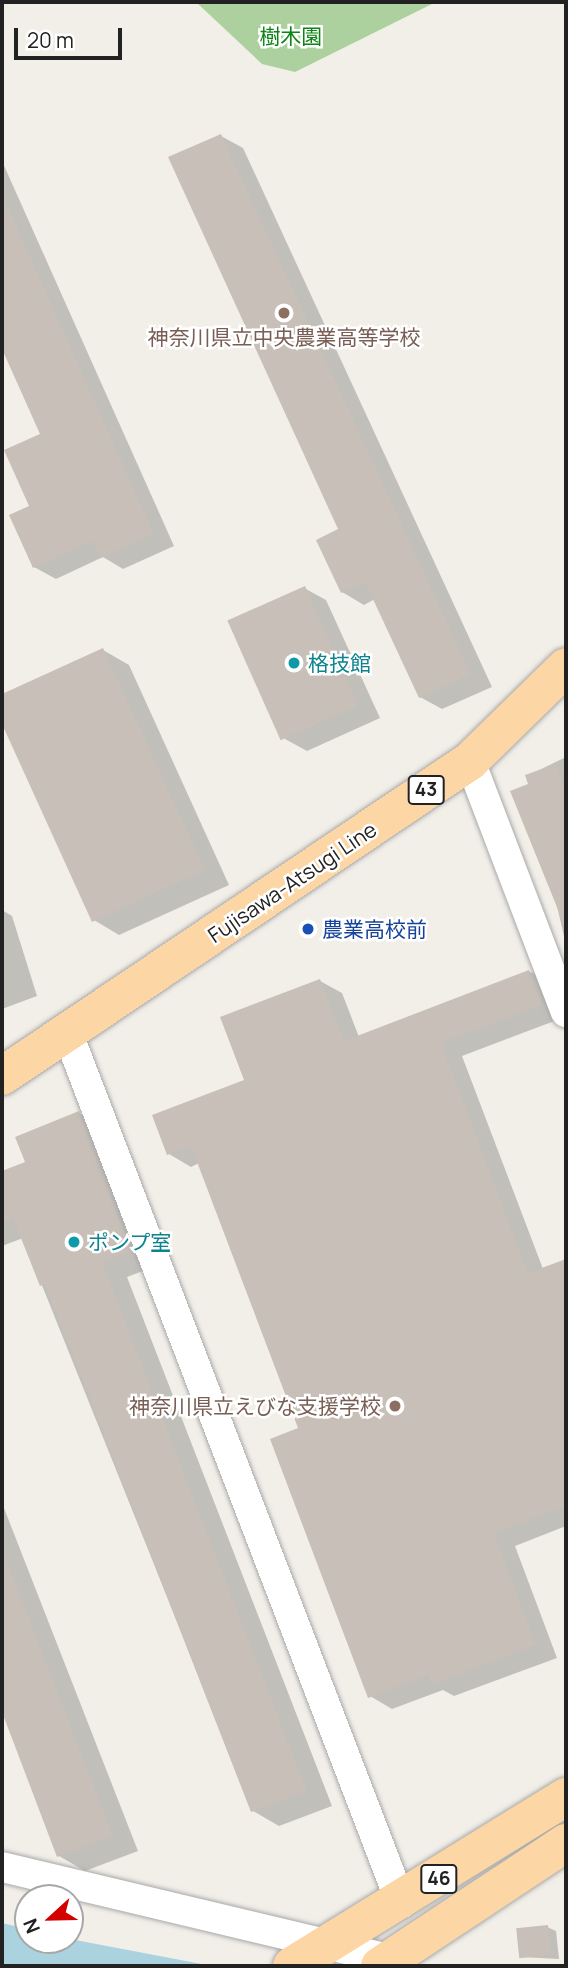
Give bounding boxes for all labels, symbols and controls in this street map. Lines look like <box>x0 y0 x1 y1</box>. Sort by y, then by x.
scale bar <box>18 14 126 58</box>
park label: 樹木園 <box>260 23 322 49</box>
text: 20 m <box>27 26 74 54</box>
marker: 神奈川県立中央農業高等学校 <box>276 305 292 321</box>
place label: 神奈川県立中央農業高等学校 <box>148 324 420 350</box>
place label: 格技館 <box>308 650 371 676</box>
marker: 格技館 <box>286 655 302 671</box>
road number: 43 <box>407 775 445 806</box>
street label: Fujisawa-Atsugi Line <box>203 816 381 948</box>
place label: 農業高校前 <box>322 916 427 942</box>
marker: 農業高校前 <box>300 921 316 937</box>
place label: ポンプ室 <box>88 1229 172 1255</box>
marker: ポンプ室 <box>66 1234 82 1250</box>
place label: 神奈川県立えびな支援学校 <box>129 1393 381 1419</box>
marker: 神奈川県立えびな支援学校 <box>387 1398 403 1414</box>
road number: 46 <box>420 1864 458 1895</box>
north arrow <box>14 1884 84 1954</box>
text: N <box>17 1915 46 1937</box>

